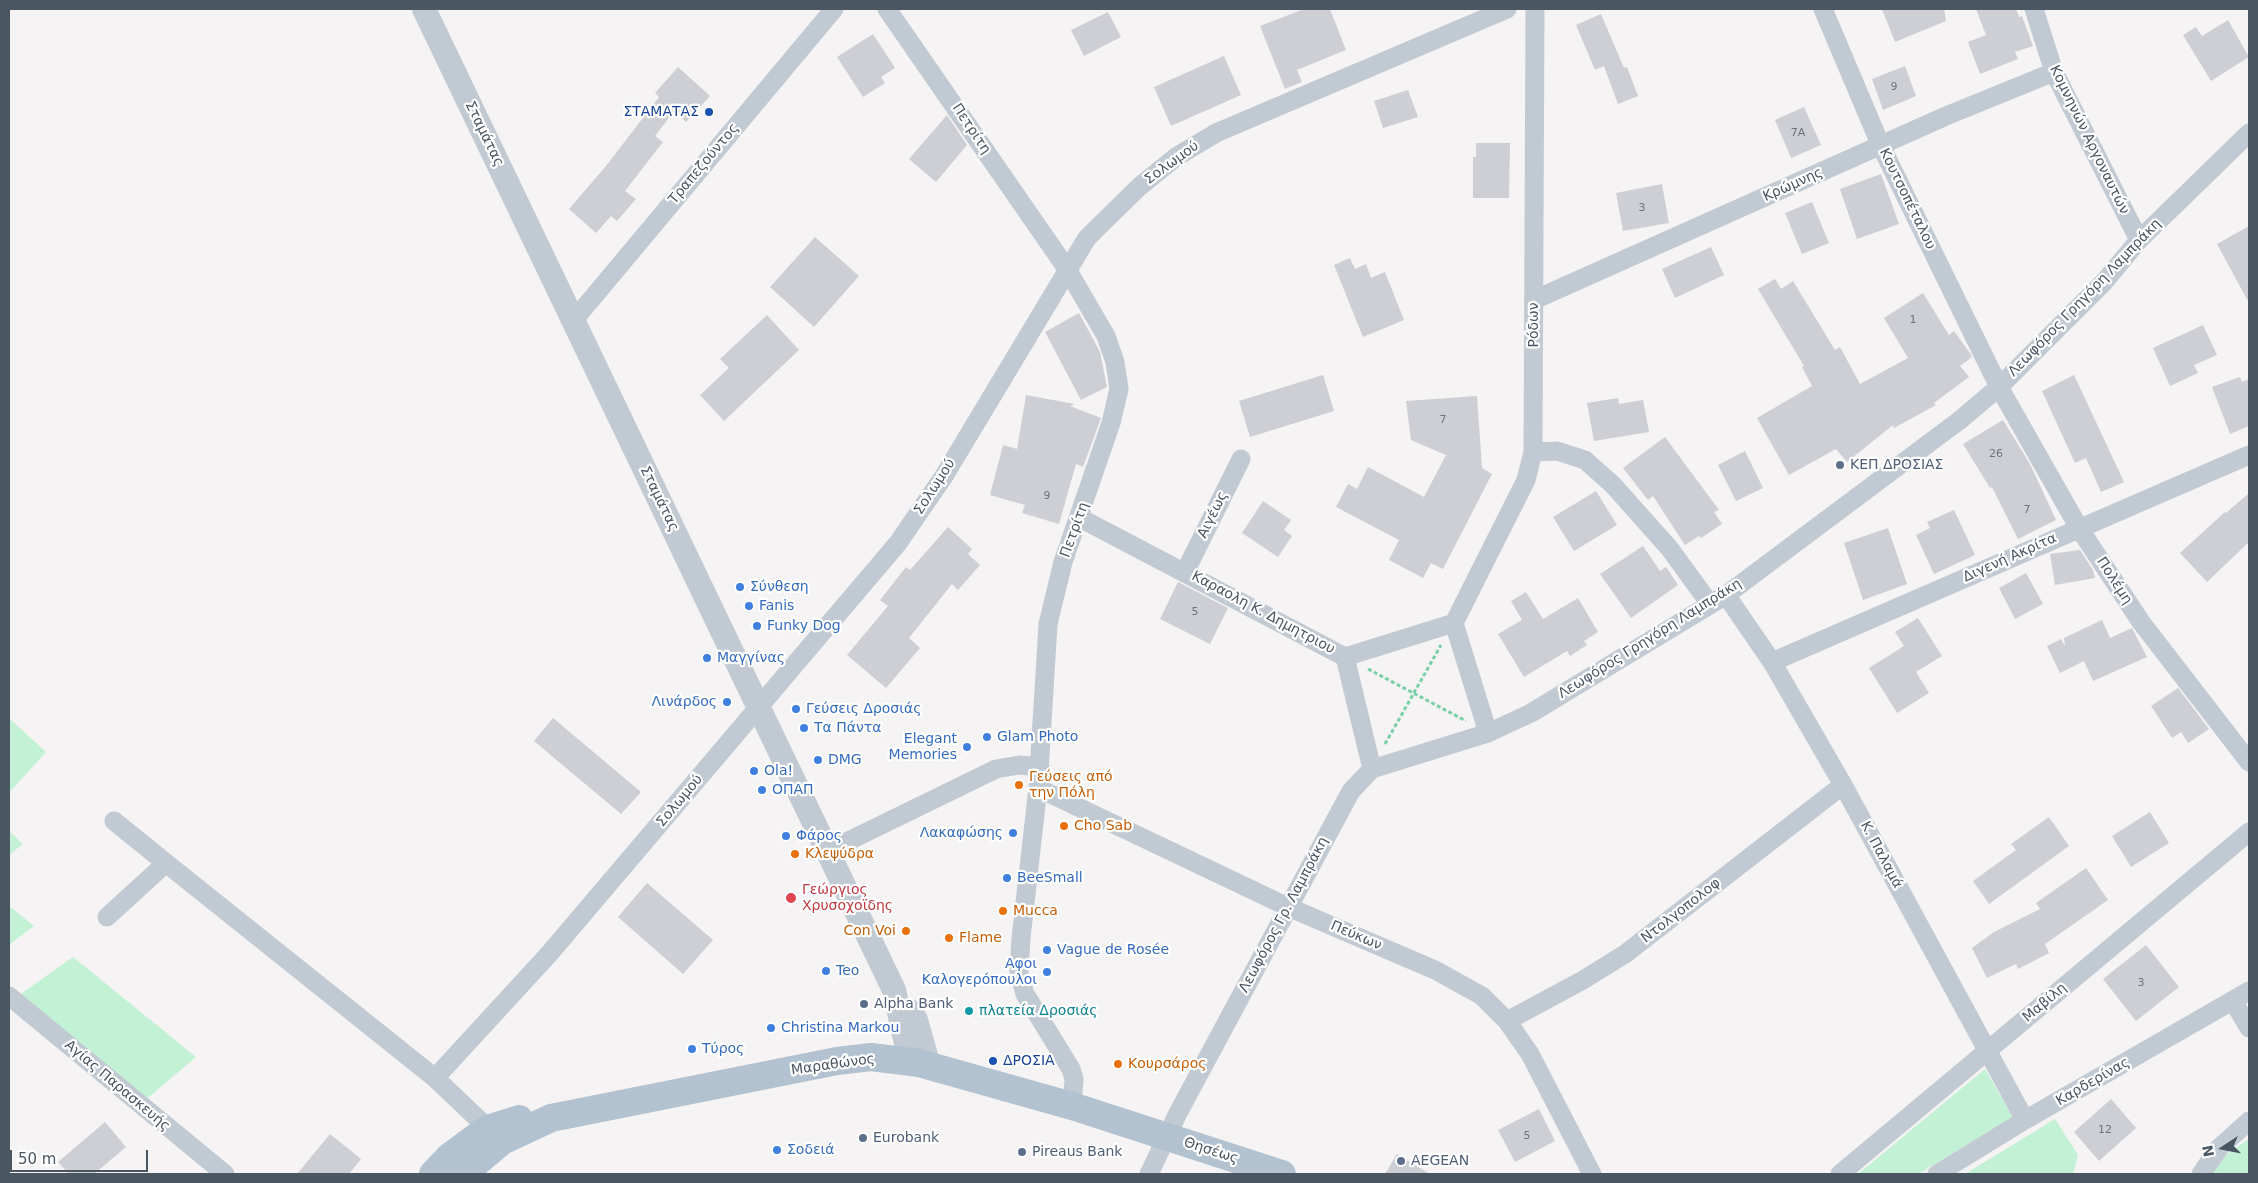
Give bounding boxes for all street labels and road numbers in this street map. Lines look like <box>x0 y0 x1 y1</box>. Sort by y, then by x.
street label: Κομνηνών Αργοναυτών <box>2046 63 2132 217</box>
street label: Σταμάτας <box>461 99 507 169</box>
street label: Πετρίτη <box>948 100 994 158</box>
street label: Τραπεζούντος <box>665 120 743 208</box>
street label: Σολωμού <box>1142 138 1202 188</box>
street label: Κουτσοπέταλου <box>1875 146 1939 252</box>
street label: Κρώμνης <box>1761 164 1825 206</box>
street label: Λεωφόρος Γρηγόρη Λαμπράκη <box>2005 216 2165 380</box>
street label: Ρόδων <box>1526 302 1542 348</box>
street label: Σολωμού <box>911 456 959 518</box>
street label: Σταμάτας <box>636 464 682 534</box>
street label: Αιγέως <box>1194 489 1232 541</box>
street label: Πετρίτη <box>1057 500 1093 560</box>
street label: Διγενή Ακρίτα <box>1961 530 2059 586</box>
street label: Πολέμη <box>2093 554 2135 608</box>
street label: Καραολη Κ. Δημητριου <box>1189 568 1337 658</box>
street label: Λεωφόρος Γρηγόρη Λαμπράκη <box>1555 575 1745 703</box>
street label: Σολωμού <box>653 771 707 831</box>
street label: Κ. Παλαμά <box>1856 819 1906 891</box>
street label: Λεωφόρος Γρ. Λαμπράκη <box>1236 834 1332 996</box>
street label: Ντολγοπολοφ <box>1638 875 1724 947</box>
street label: Πεύκων <box>1328 918 1384 954</box>
street label: Μαβίλη <box>2020 980 2070 1026</box>
street label: Αγίας Παρασκευής <box>61 1037 173 1135</box>
street label: Μαραθώνος <box>790 1051 876 1079</box>
street label: Καρδερίνας <box>2053 1054 2133 1110</box>
street label: Θησέως <box>1182 1134 1240 1168</box>

